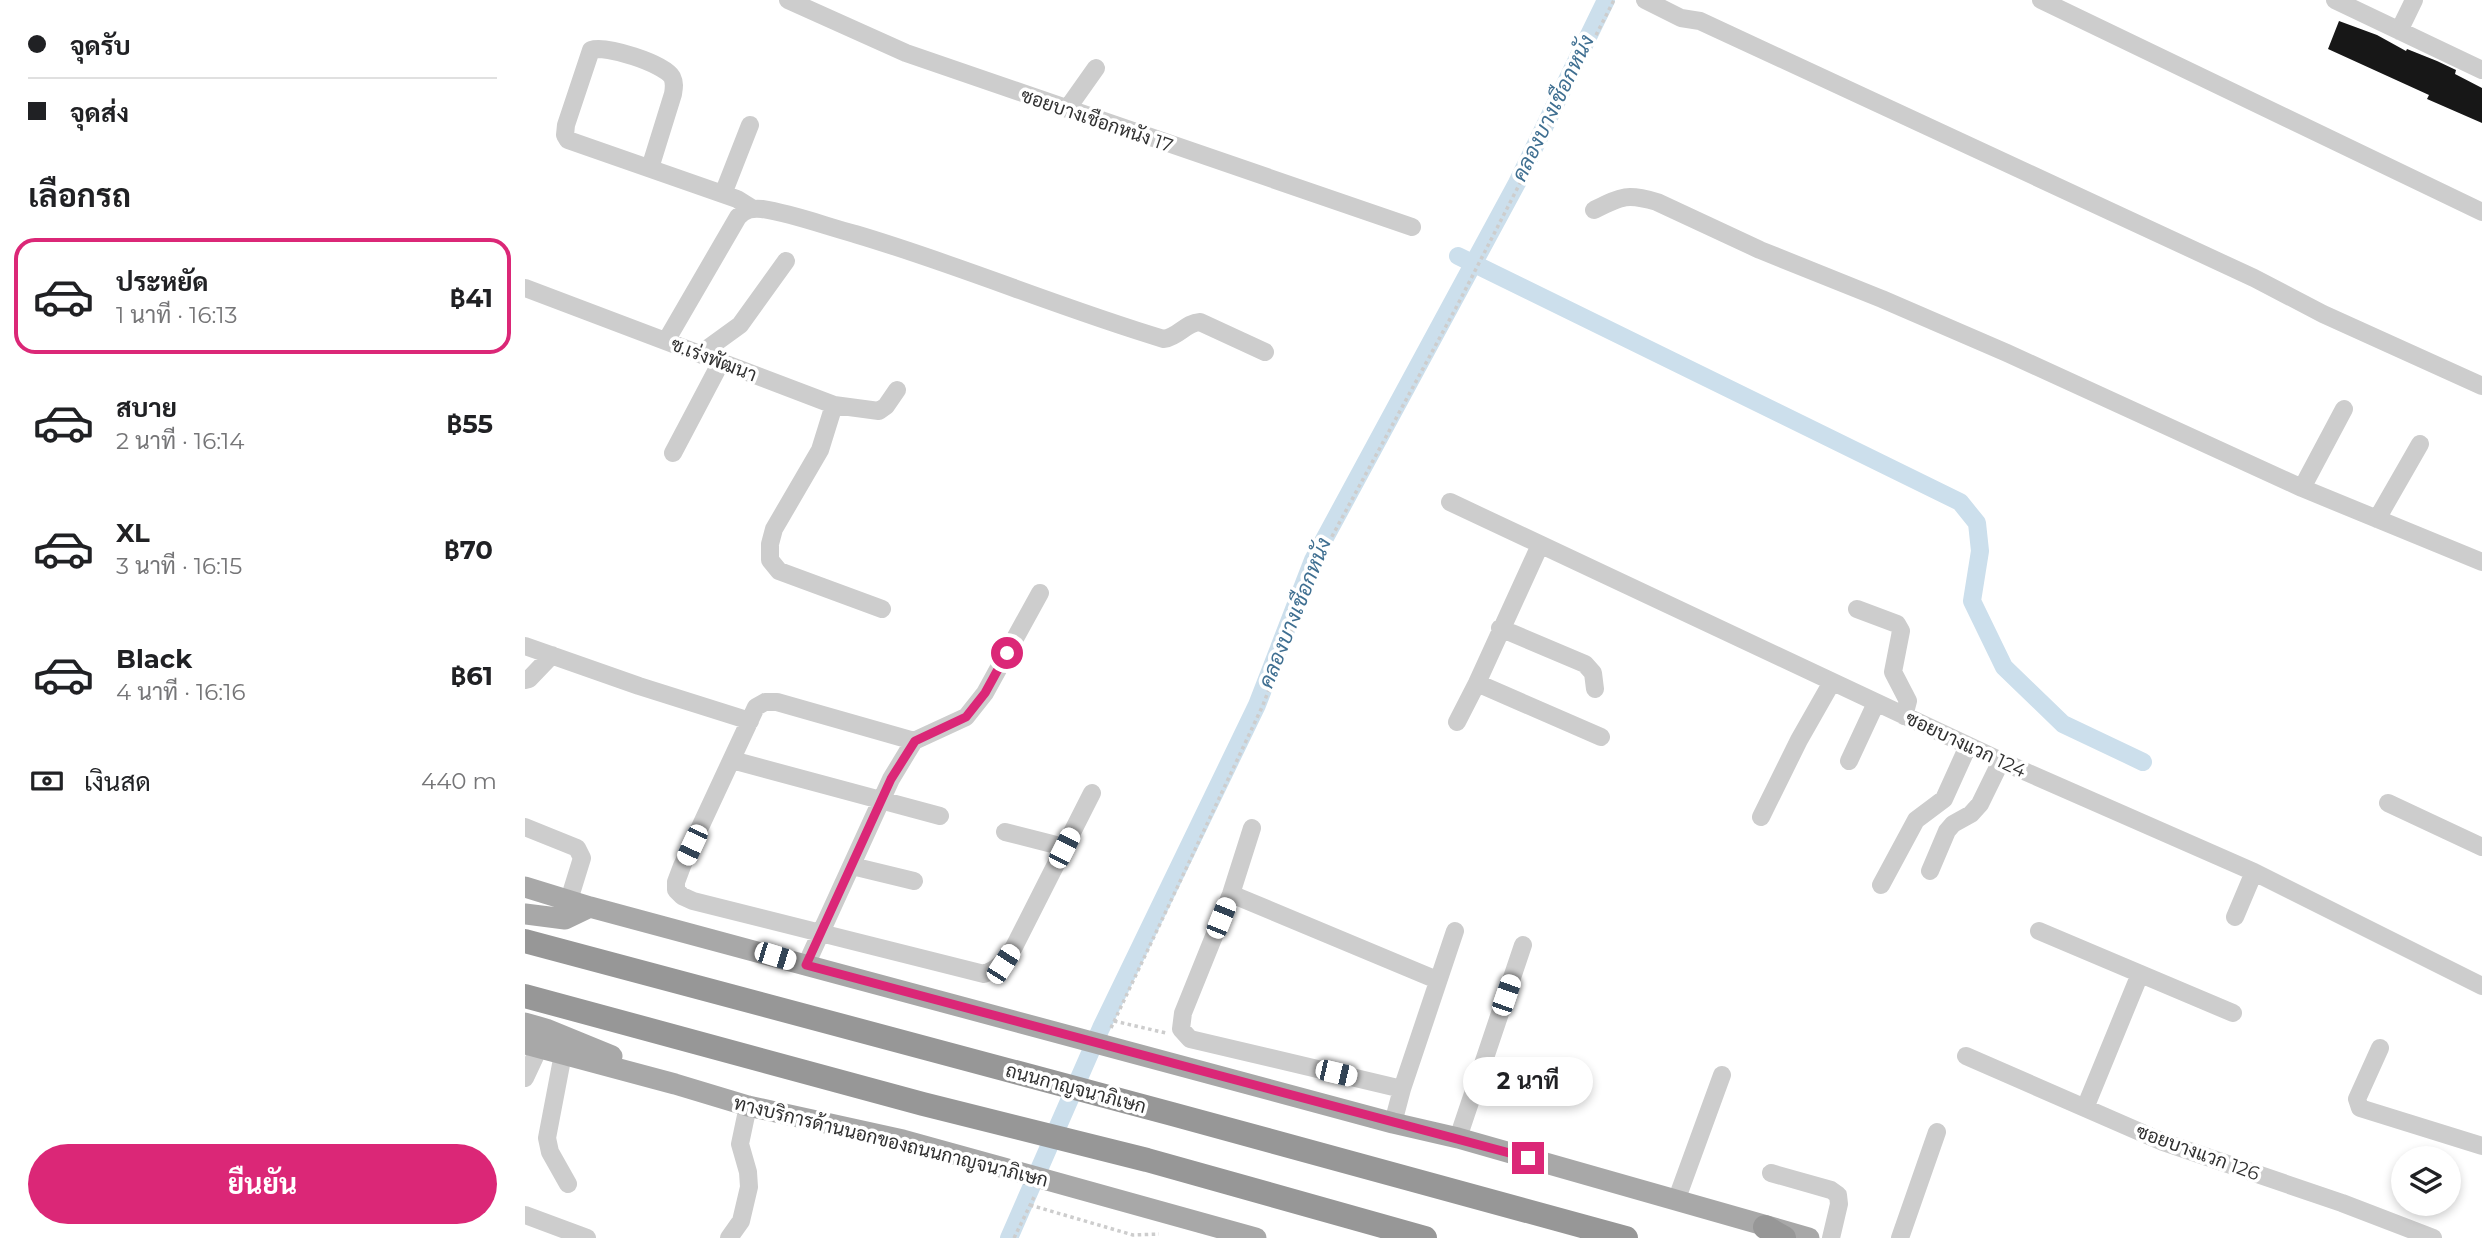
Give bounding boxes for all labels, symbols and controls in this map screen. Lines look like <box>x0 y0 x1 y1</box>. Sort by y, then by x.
text: จุดรับ <box>70 30 131 62</box>
water label: คลองบางเชือกหนัง <box>1506 30 1599 185</box>
street label: ซอยบางเชือกหนัง 17 <box>1018 84 1176 157</box>
text: จุดส่ง <box>70 97 129 129</box>
text: เลือกรถ <box>28 176 131 215</box>
icon: car <box>32 265 95 328</box>
text: ประหยัด <box>116 266 209 298</box>
text: ฿41 <box>450 282 493 314</box>
text: 1 นาที · 16:13 <box>116 301 238 329</box>
street label: ซ.เร่งพัฒนา <box>668 333 760 386</box>
icon: car <box>32 391 95 454</box>
text: สบาย <box>116 392 177 424</box>
text: ฿55 <box>447 408 493 440</box>
text: 2 นาที · 16:14 <box>116 427 245 455</box>
icon: car <box>32 517 95 580</box>
text: XL <box>116 517 150 549</box>
text: ฿70 <box>444 534 493 566</box>
water label: คลองบางเชือกหนัง <box>1253 534 1336 692</box>
text: 3 นาที · 16:15 <box>116 552 242 580</box>
route start <box>991 637 1023 669</box>
icon: car <box>32 643 95 706</box>
text: Black <box>116 643 192 675</box>
text: ฿61 <box>451 660 493 692</box>
text: 4 นาที · 16:16 <box>116 678 246 706</box>
street label: ซอยบางแวก 124 <box>1902 707 2030 783</box>
icon: cash <box>28 762 66 800</box>
text: เงินสด <box>84 766 151 798</box>
text: 440 m <box>421 767 497 795</box>
car <box>674 822 711 868</box>
car <box>1046 825 1083 871</box>
car <box>1204 895 1239 941</box>
car <box>752 940 799 972</box>
car <box>983 941 1024 987</box>
car <box>1490 972 1523 1018</box>
callout: 2 นาที <box>1463 1056 1593 1106</box>
car <box>1314 1058 1359 1088</box>
street label: ถนนกาญจนาภิเษก <box>1003 1059 1149 1118</box>
text: 2 นาที <box>1497 1067 1559 1095</box>
street label: ทางบริการด้านนอกของถนนกาญจนาภิเษก <box>731 1091 1051 1192</box>
street label: ซอยบางแวก 126 <box>2133 1119 2263 1185</box>
route end <box>1512 1142 1544 1174</box>
button: ยืนยัน <box>28 1144 497 1224</box>
map controls <box>2391 1146 2461 1216</box>
button: layers <box>2391 1146 2461 1216</box>

